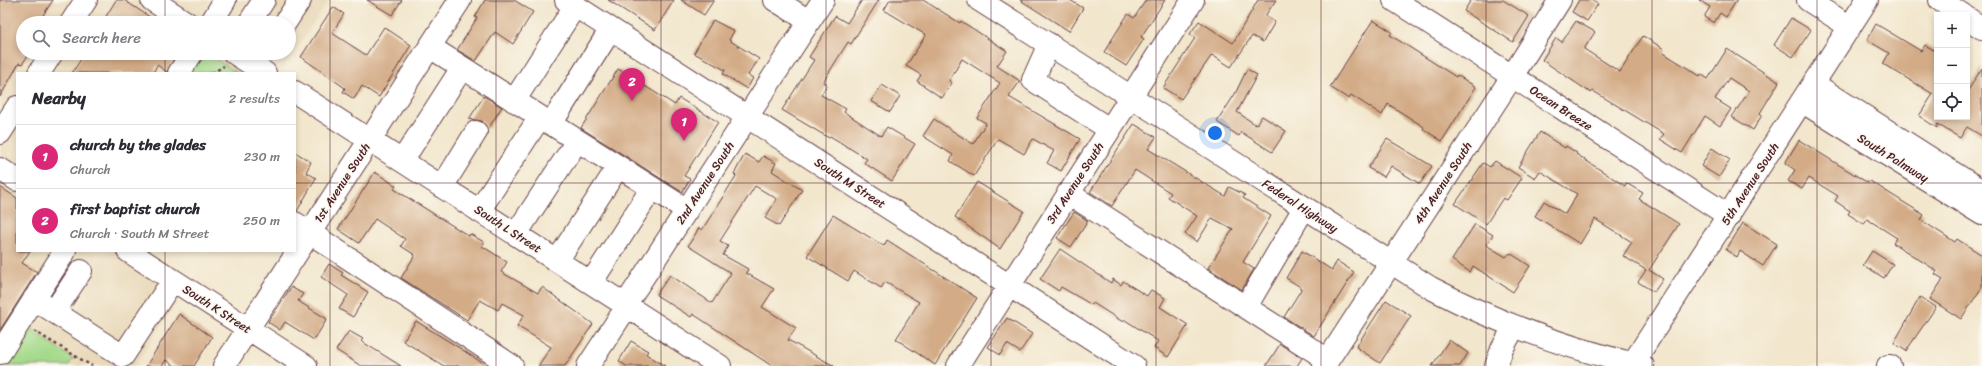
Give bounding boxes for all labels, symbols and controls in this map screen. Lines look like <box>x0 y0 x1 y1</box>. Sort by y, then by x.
map controls <box>1934 12 1970 120</box>
button: + <box>1934 12 1970 48</box>
search box <box>16 16 296 60</box>
text: Search here <box>62 25 141 51</box>
icon: search <box>30 27 52 49</box>
button: − <box>1934 48 1970 84</box>
pin: 2 <box>619 68 645 101</box>
street label: Ocean Breeze <box>1525 79 1597 137</box>
text: Nearby <box>32 83 86 113</box>
button: locate <box>1934 84 1970 120</box>
text: 2 results <box>229 87 280 110</box>
pin: 1 <box>671 108 697 141</box>
your location <box>1205 123 1225 143</box>
street label: South Palmway <box>1853 127 1934 189</box>
text: church by the glades <box>70 132 206 158</box>
street label: 2nd Avenue South <box>670 137 740 229</box>
street label: 4th Avenue South <box>1408 137 1478 229</box>
street label: 1st Avenue South <box>308 138 376 228</box>
street label: 3rd Avenue South <box>1040 138 1110 228</box>
street label: 5th Avenue South <box>1715 138 1785 230</box>
text: 1 <box>42 145 48 168</box>
text: 230 m <box>244 145 280 168</box>
street label: South M Street <box>810 151 890 215</box>
text: Church <box>70 158 111 181</box>
street label: Federal Highway <box>1257 173 1343 239</box>
text: first baptist church <box>70 196 200 222</box>
street label: South L Street <box>470 199 546 259</box>
text: 2 <box>41 209 49 232</box>
text: 250 m <box>243 209 280 232</box>
text: Church · South M Street <box>70 222 209 245</box>
street label: South K Street <box>178 278 256 340</box>

